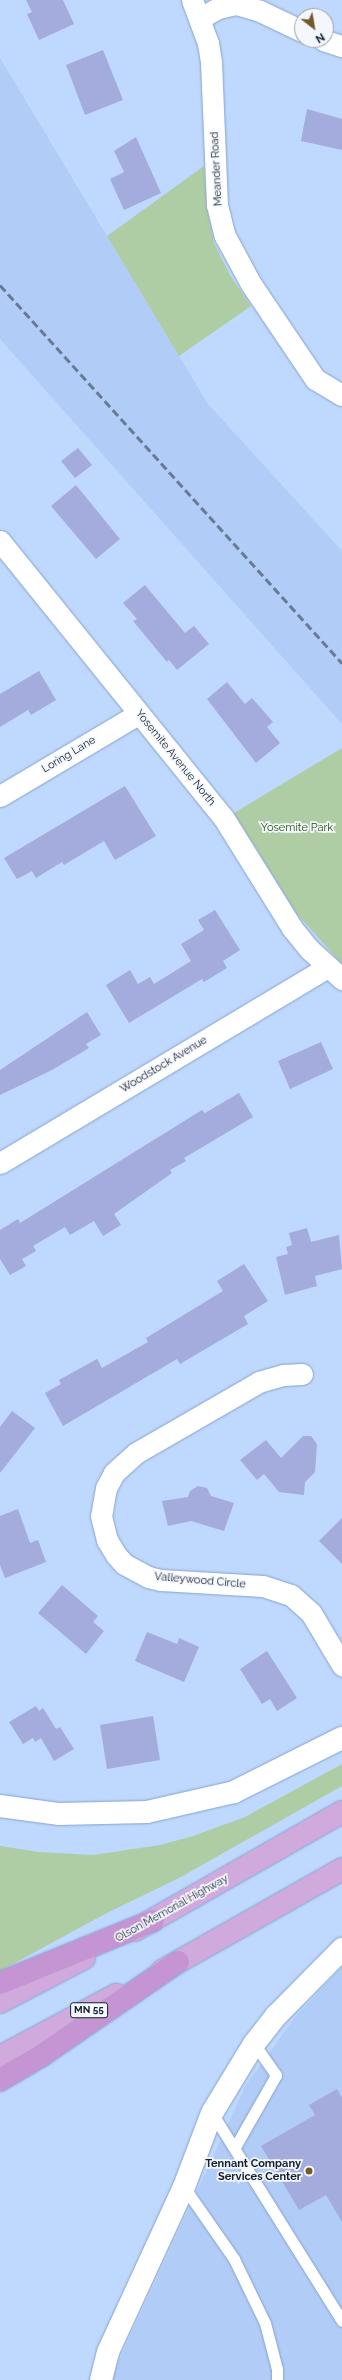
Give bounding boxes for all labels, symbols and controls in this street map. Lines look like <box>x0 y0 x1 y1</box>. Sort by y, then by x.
north arrow <box>294 8 334 48</box>
text: N <box>313 30 327 46</box>
street label: Meander Road <box>208 131 226 207</box>
street label: Yosemite Avenue North <box>132 707 218 809</box>
street label: Loring Lane <box>40 734 98 776</box>
park label: Yosemite Park <box>261 821 333 835</box>
street label: Woodstock Avenue <box>118 1034 210 1096</box>
street label: Valleywood Circle <box>154 1570 246 1592</box>
street label: Olson Memorial Highway <box>113 1872 231 1946</box>
road number: MN 55 <box>70 2002 108 2018</box>
place label: Tennant Company Services Center <box>205 2158 301 2184</box>
marker: Tennant Company Services Center <box>304 2166 314 2176</box>

